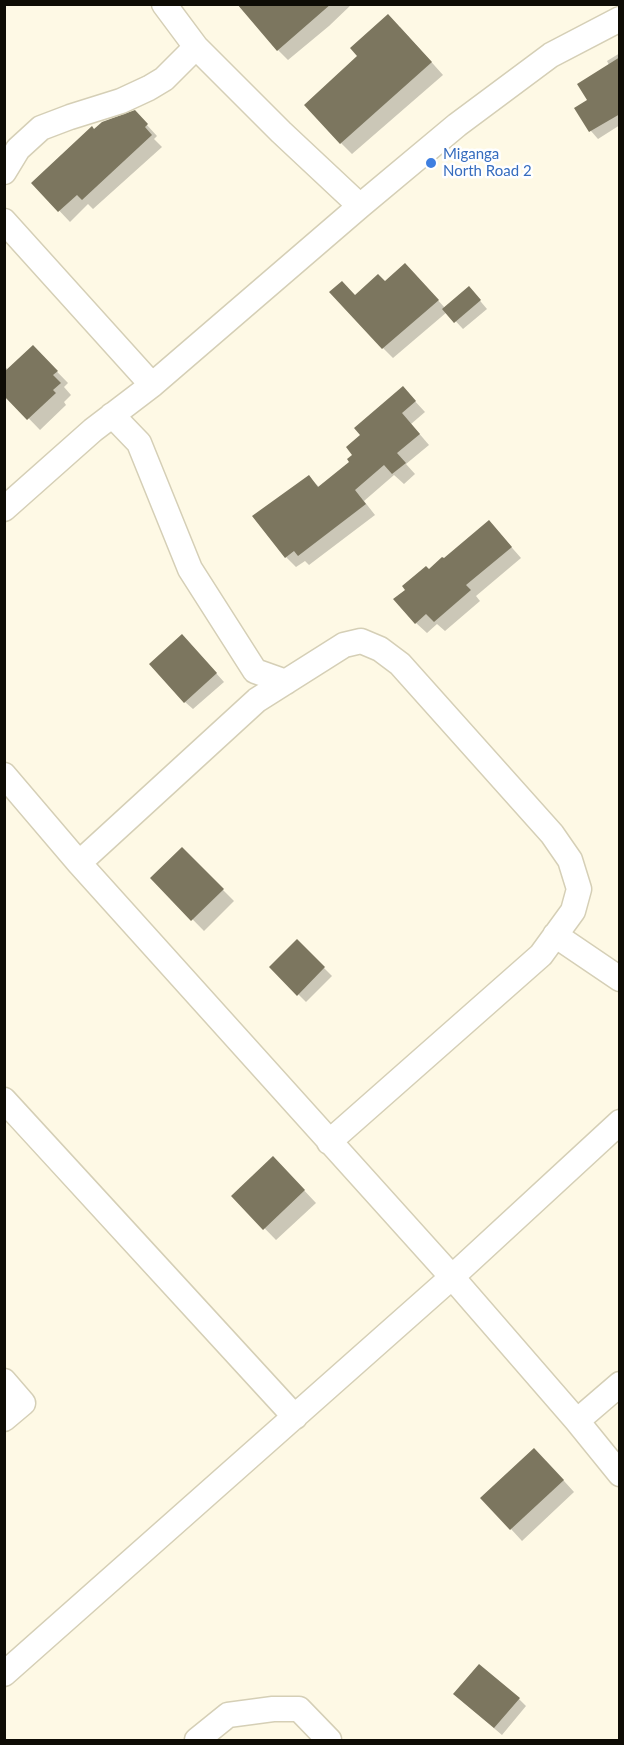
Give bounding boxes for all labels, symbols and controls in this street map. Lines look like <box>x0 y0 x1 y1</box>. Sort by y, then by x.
place label: Miganga North Road 2 <box>443 145 532 180</box>
marker: Miganga North Road 2 <box>424 156 438 170</box>

